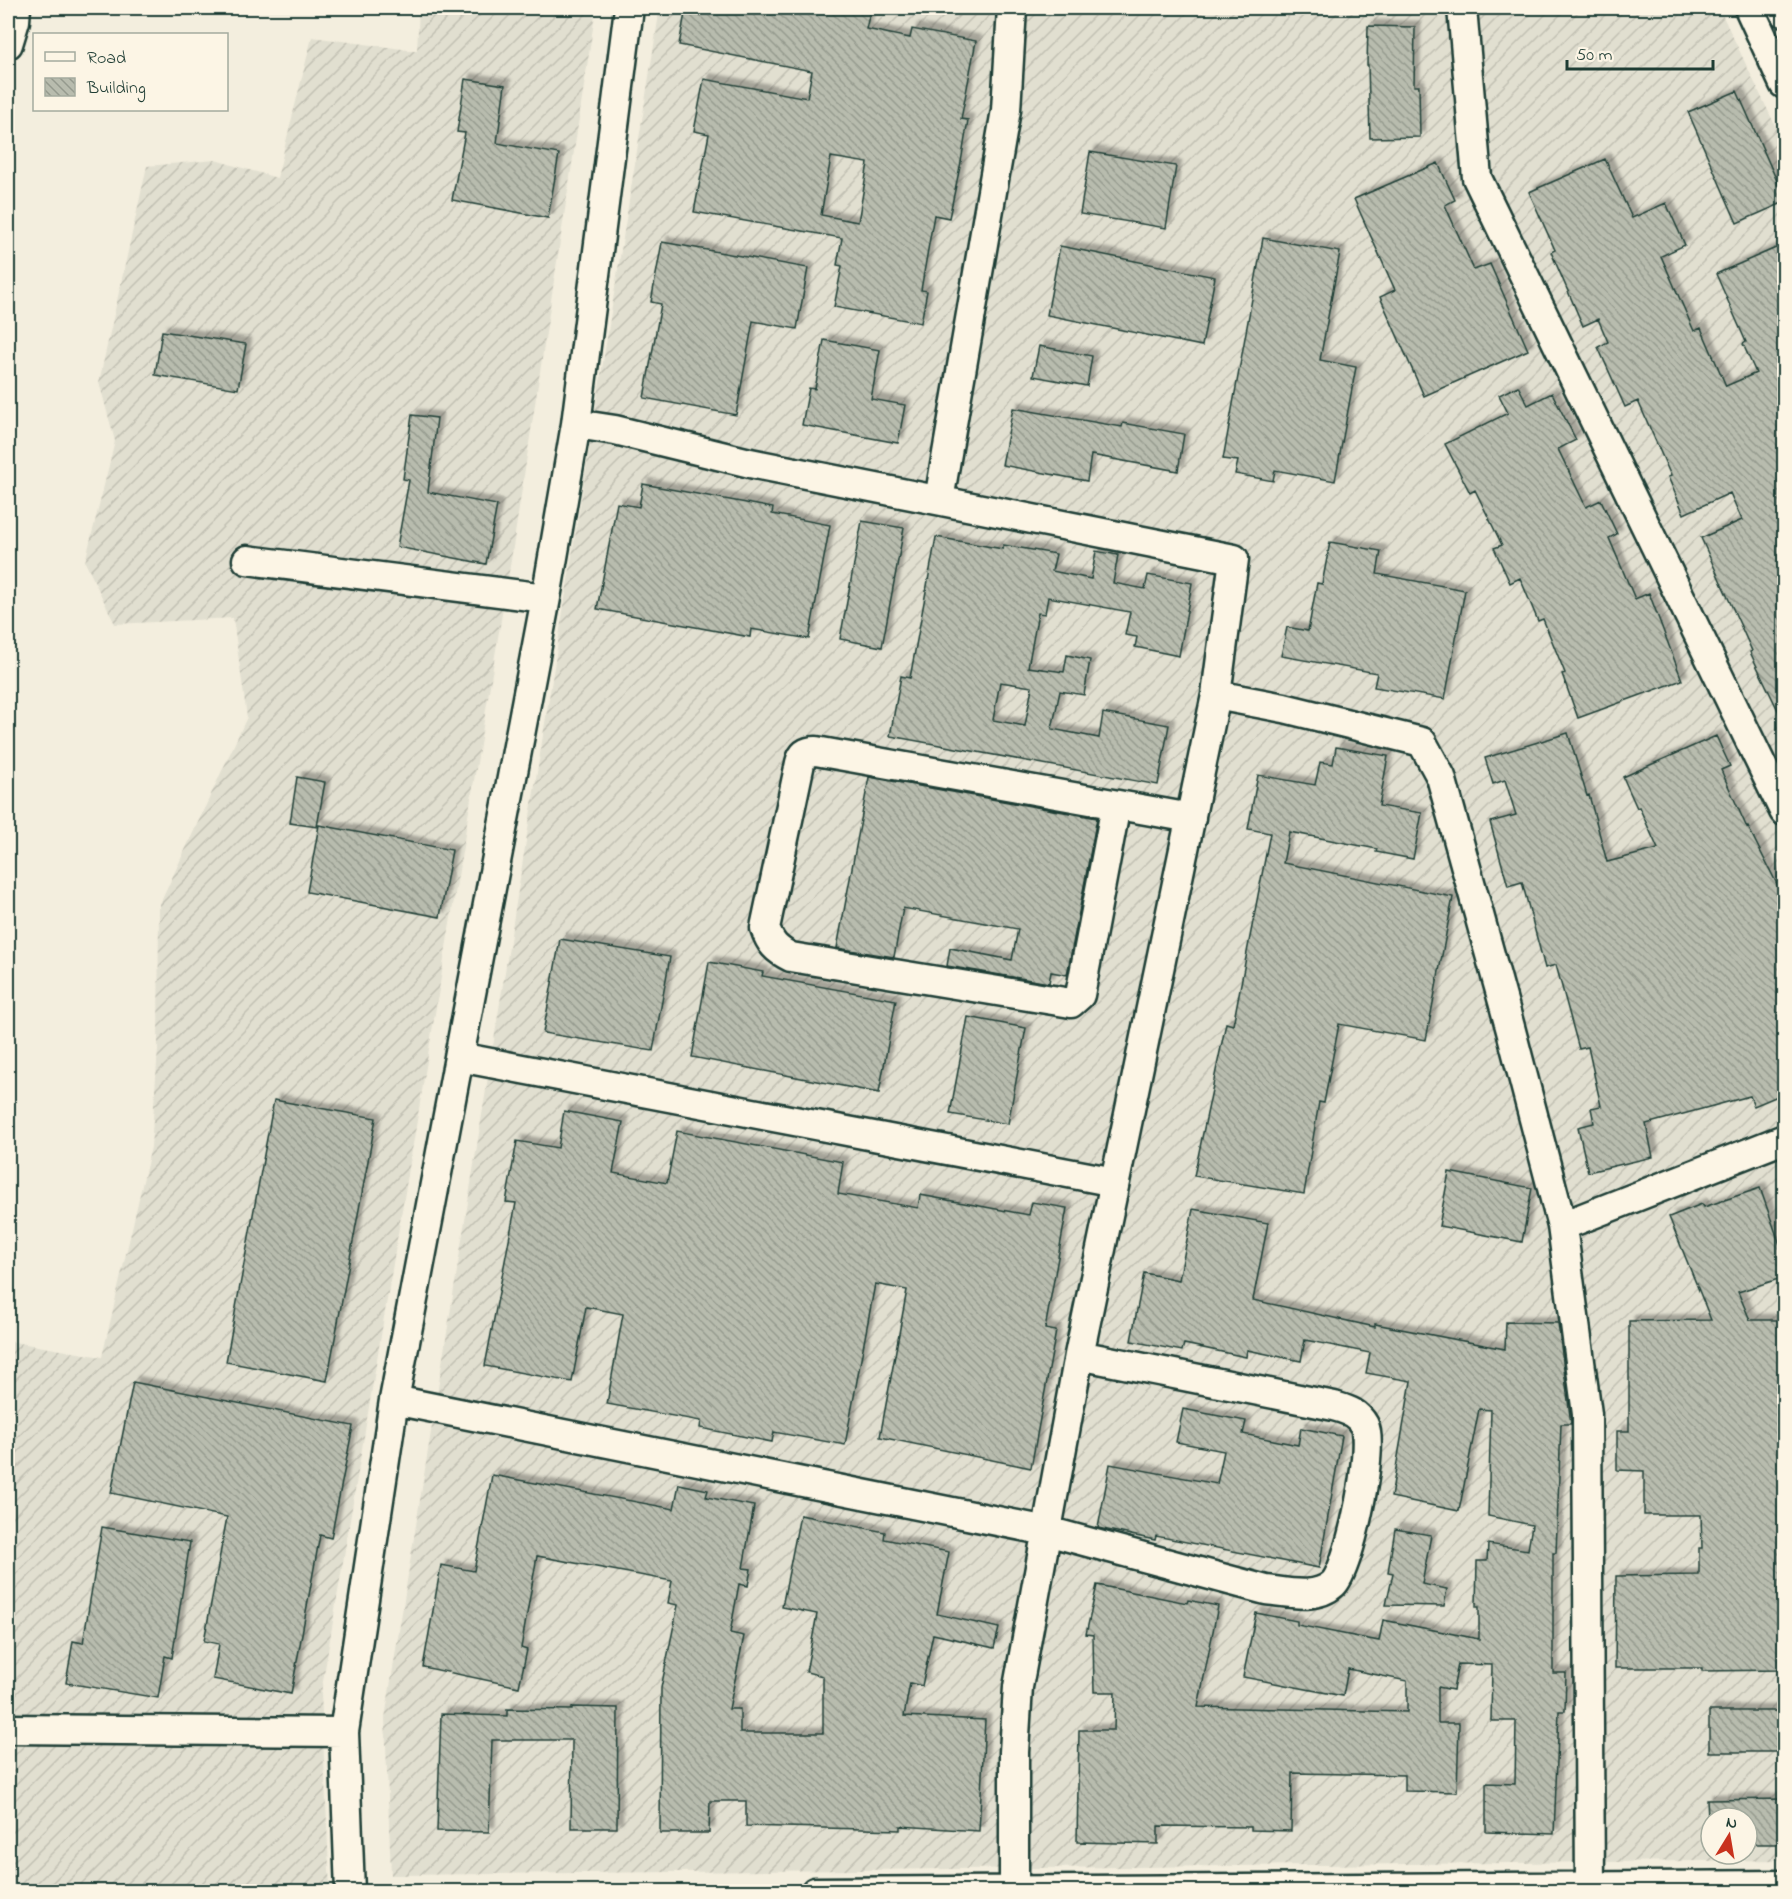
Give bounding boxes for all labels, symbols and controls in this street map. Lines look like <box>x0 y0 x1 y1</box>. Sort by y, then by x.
legend <box>33 33 228 111</box>
scale bar <box>1567 33 1712 71</box>
text: 50 m <box>1576 43 1613 69</box>
text: Road <box>87 46 126 72</box>
text: Building <box>86 76 146 103</box>
north arrow <box>1699 1806 1759 1866</box>
text: N <box>1724 1810 1739 1836</box>

